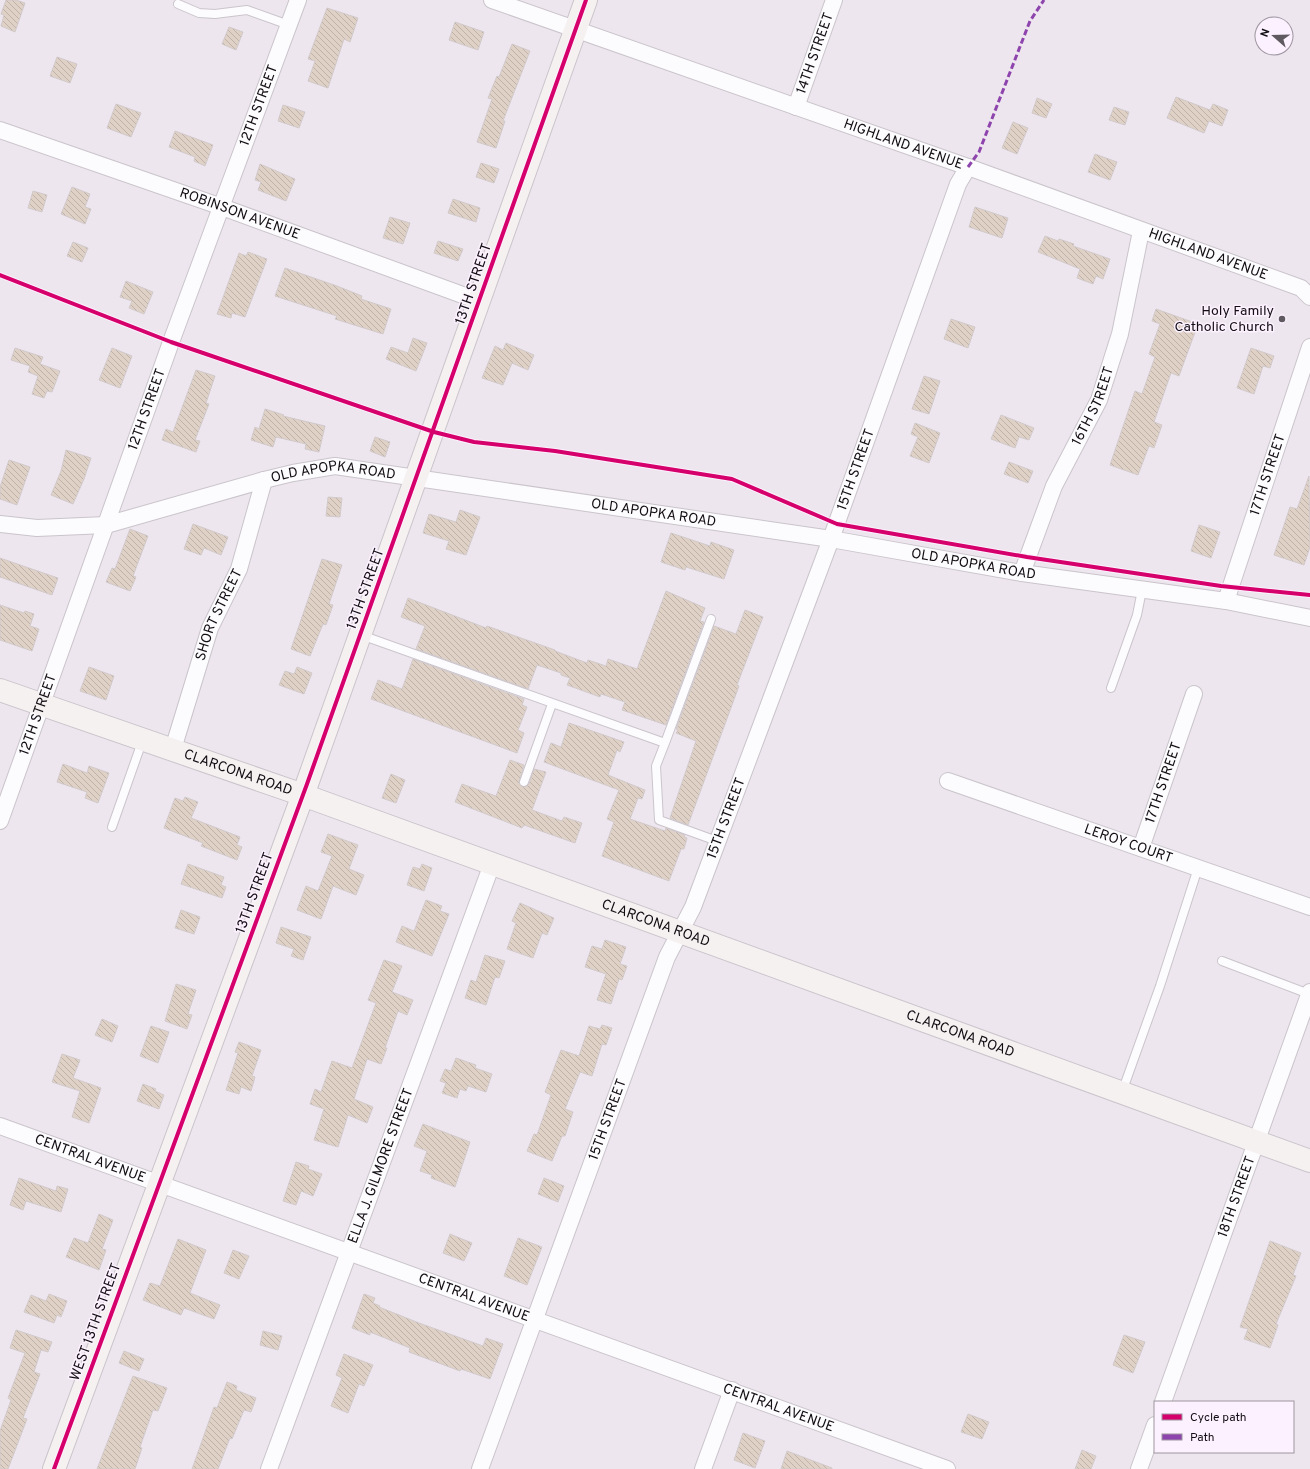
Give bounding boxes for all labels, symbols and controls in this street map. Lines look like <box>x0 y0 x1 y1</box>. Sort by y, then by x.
street label: 14TH STREET <box>793 10 837 96</box>
north arrow <box>1254 16 1294 56</box>
text: N <box>1258 27 1273 39</box>
street label: 12TH STREET <box>236 62 282 148</box>
street label: HIGHLAND AVENUE <box>841 115 966 173</box>
street label: ROBINSON AVENUE <box>177 184 302 243</box>
street label: HIGHLAND AVENUE <box>1146 225 1270 284</box>
street label: 13TH STREET <box>452 241 496 327</box>
place label: Holy Family Catholic Church <box>1174 303 1274 336</box>
marker: Holy Family Catholic Church <box>1277 314 1287 324</box>
street label: 16TH STREET <box>1068 365 1118 448</box>
street label: 12TH STREET <box>125 366 169 452</box>
street label: 15TH STREET <box>833 427 878 513</box>
street label: 17TH STREET <box>1246 432 1289 518</box>
street label: OLD APOPKA ROAD <box>269 457 397 487</box>
street label: OLD APOPKA ROAD <box>590 495 717 531</box>
street label: OLD APOPKA ROAD <box>910 545 1037 583</box>
street label: 13TH STREET <box>343 546 389 632</box>
street label: SHORT STREET <box>192 566 246 663</box>
street label: 12TH STREET <box>16 672 60 758</box>
street label: 17TH STREET <box>1142 740 1185 826</box>
street label: CLARCONA ROAD <box>181 746 295 799</box>
street label: 15TH STREET <box>703 776 749 861</box>
street label: LEROY COURT <box>1082 821 1175 867</box>
street label: 13TH STREET <box>232 850 278 936</box>
street label: CLARCONA ROAD <box>599 896 712 951</box>
street label: CLARCONA ROAD <box>904 1006 1017 1061</box>
street label: 15TH STREET <box>585 1077 630 1163</box>
street label: ELLA J. GILMORE STREET <box>344 1086 417 1246</box>
street label: CENTRAL AVENUE <box>32 1131 148 1187</box>
street label: 18TH STREET <box>1214 1154 1259 1240</box>
street label: WEST 13TH STREET <box>67 1261 125 1383</box>
street label: CENTRAL AVENUE <box>416 1270 532 1326</box>
street label: CENTRAL AVENUE <box>721 1380 836 1436</box>
legend <box>1154 1401 1294 1453</box>
text: Cycle path <box>1190 1410 1247 1426</box>
text: Path <box>1190 1430 1215 1446</box>

